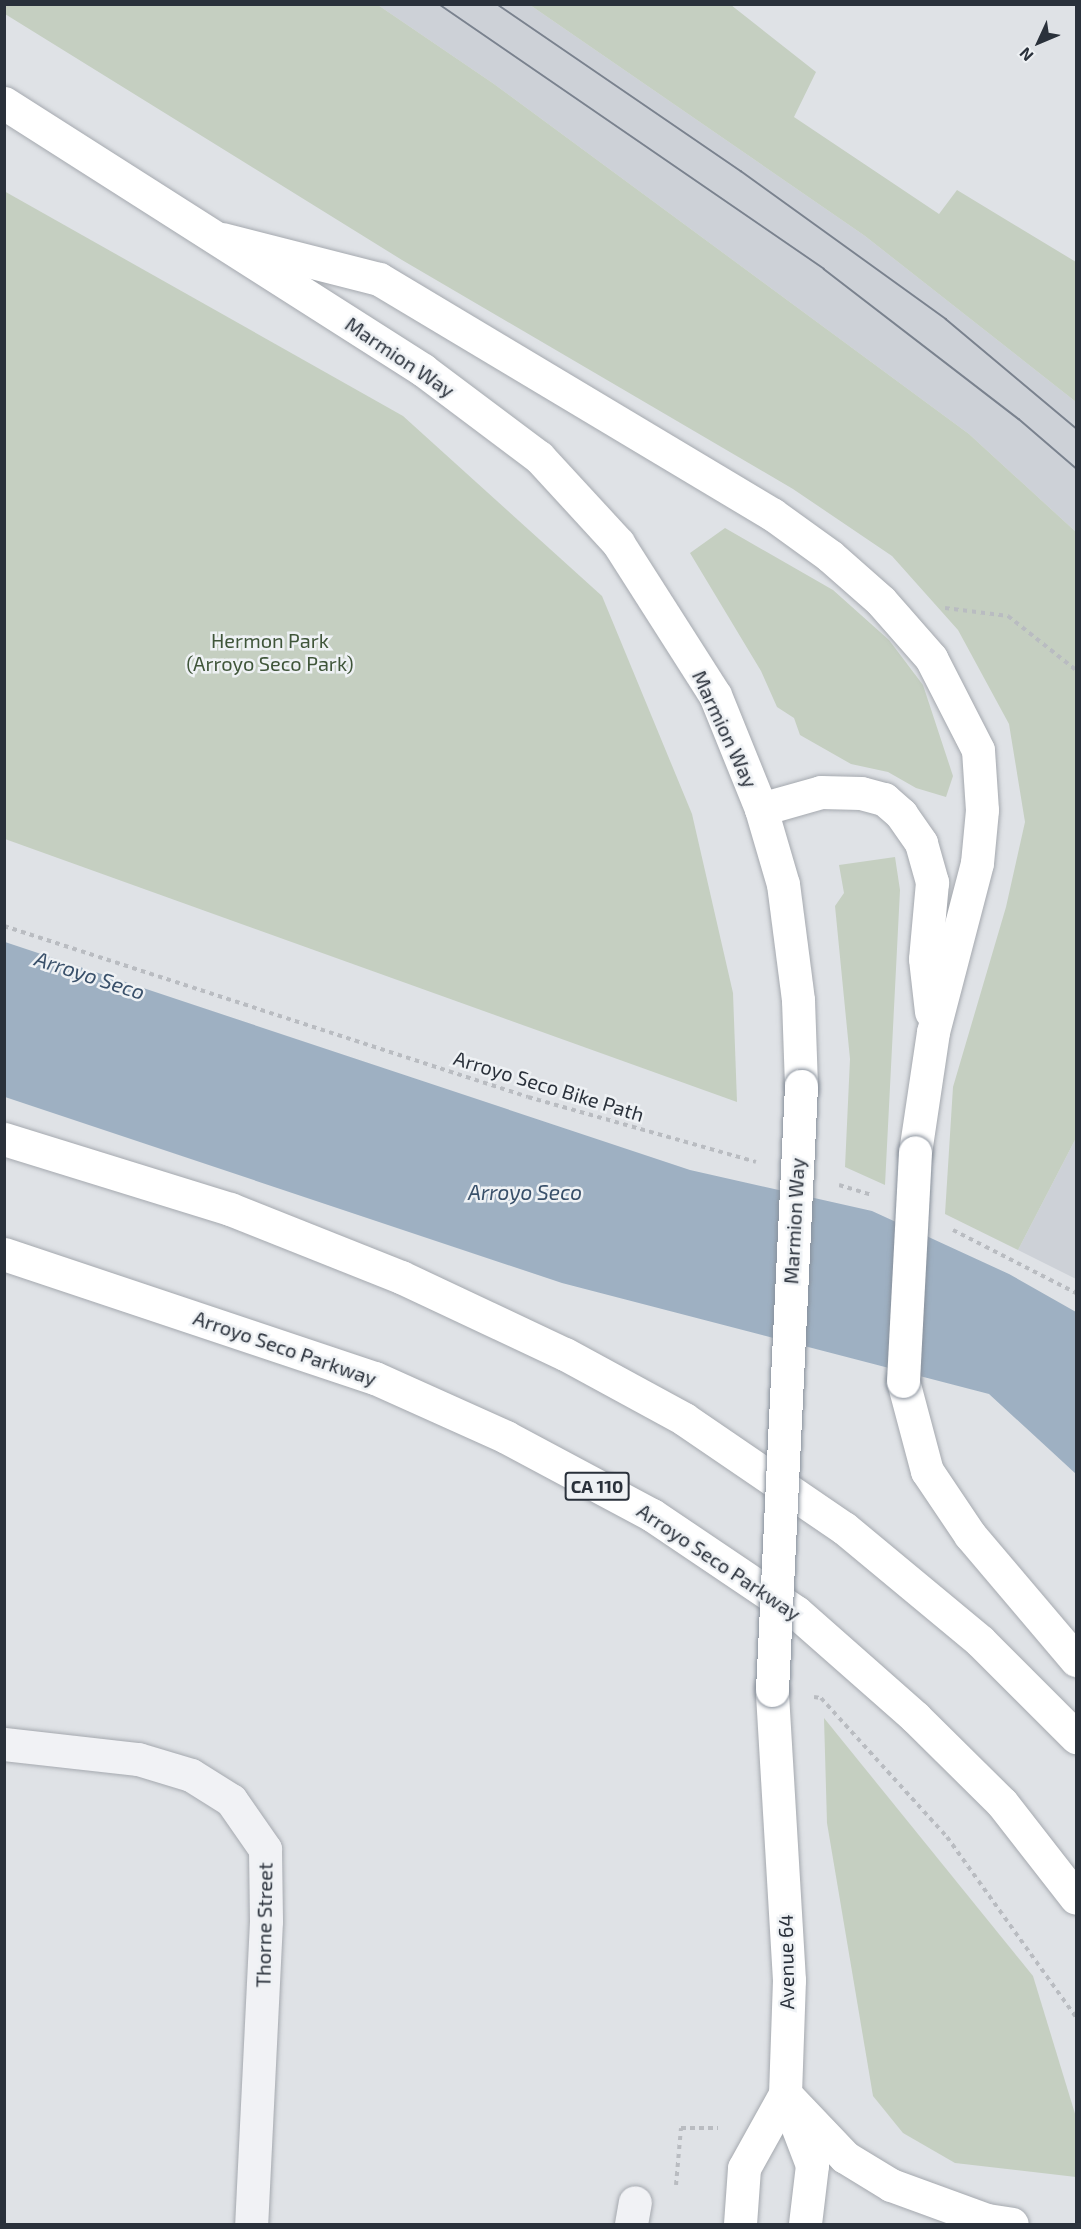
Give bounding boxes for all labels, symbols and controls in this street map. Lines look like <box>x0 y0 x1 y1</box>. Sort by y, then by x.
north arrow <box>1009 12 1069 72</box>
text: N <box>1015 44 1037 66</box>
street label: Marmion Way <box>341 312 459 402</box>
park label: Hermon Park (Arroyo Seco Park) <box>186 629 354 676</box>
street label: Marmion Way <box>687 666 763 792</box>
water label: Arroyo Seco <box>32 945 148 1005</box>
street label: Arroyo Seco Bike Path <box>451 1046 647 1126</box>
street label: Marmion Way <box>779 1157 809 1285</box>
water label: Arroyo Seco <box>468 1179 582 1205</box>
street label: Arroyo Seco Parkway <box>190 1305 380 1391</box>
road number: CA 110 <box>564 1471 630 1501</box>
street label: Arroyo Seco Parkway <box>633 1498 805 1626</box>
street label: Thorne Street <box>251 1862 277 1988</box>
street label: Avenue 64 <box>773 1914 799 2010</box>

